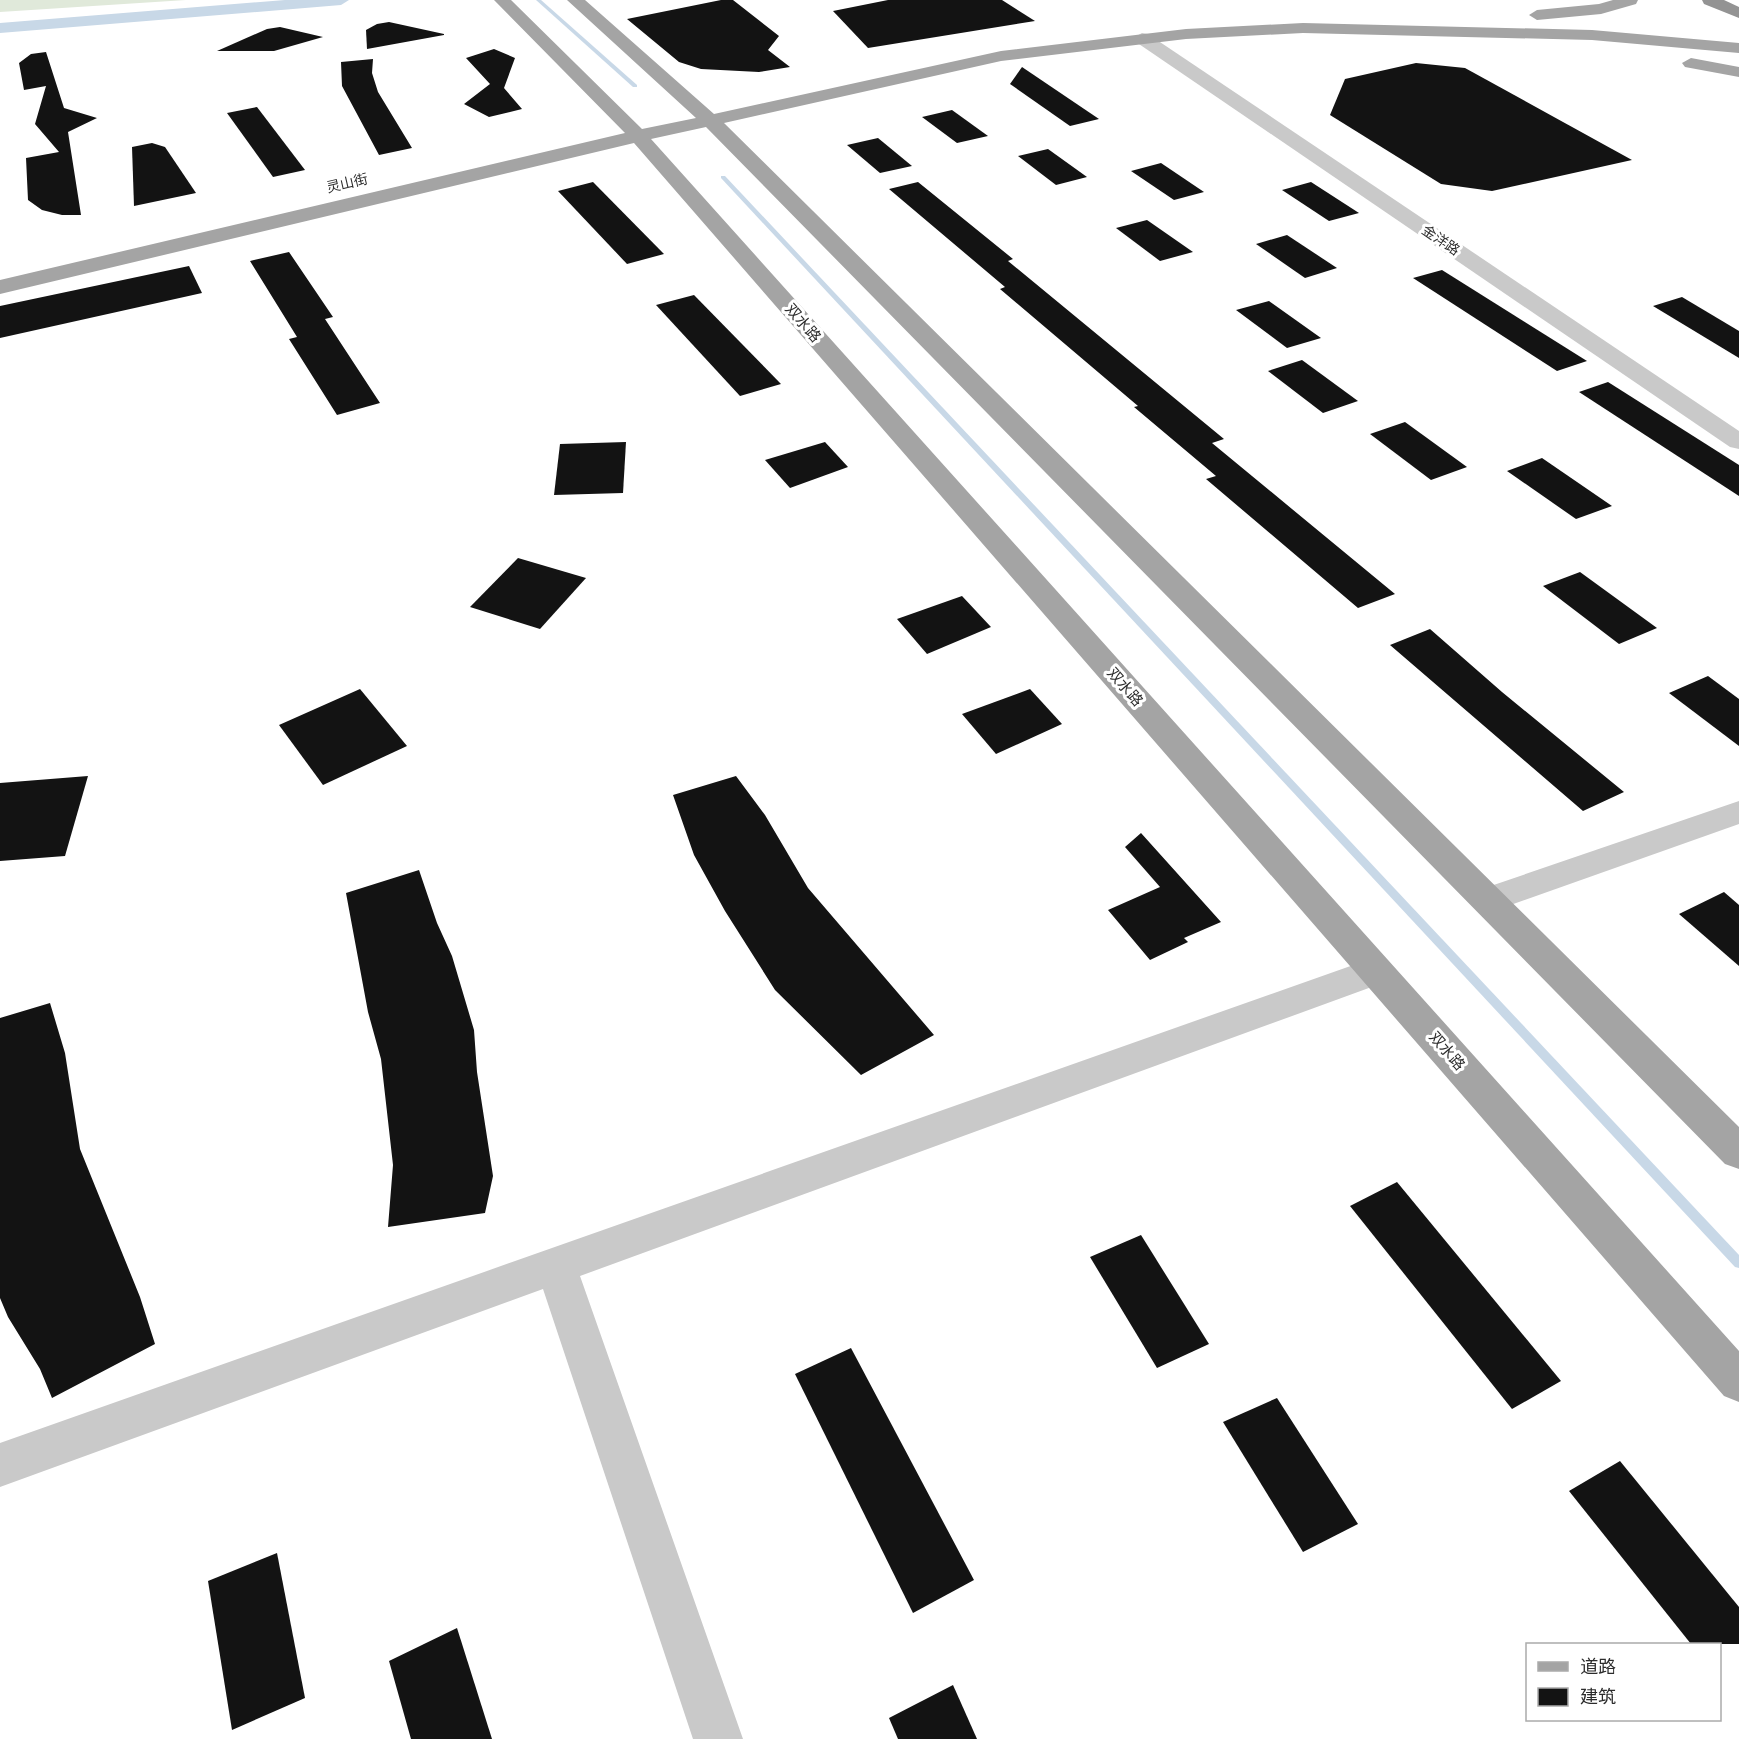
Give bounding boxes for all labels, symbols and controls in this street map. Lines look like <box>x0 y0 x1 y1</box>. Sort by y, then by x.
street label: 灵山街 <box>325 170 369 196</box>
street label: 金洋路 <box>1419 221 1463 259</box>
street label: 双水路 <box>781 299 825 346</box>
street label: 双水路 <box>1103 663 1147 710</box>
street label: 双水路 <box>1425 1027 1469 1074</box>
legend <box>1526 1643 1721 1721</box>
text: 道路 <box>1580 1655 1616 1678</box>
text: 建筑 <box>1580 1685 1616 1708</box>

